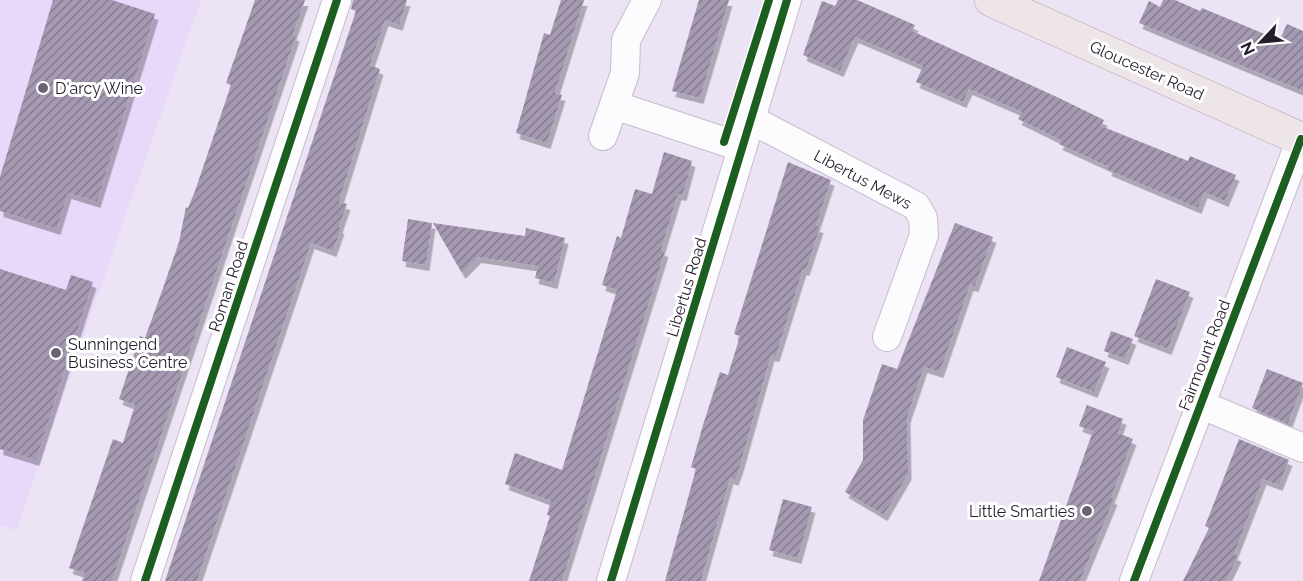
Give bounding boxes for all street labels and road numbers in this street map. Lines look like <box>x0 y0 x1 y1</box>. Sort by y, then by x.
street label: Gloucester Road <box>1087 37 1207 104</box>
street label: Libertus Mews <box>811 146 915 213</box>
street label: Libertus Road <box>662 235 711 339</box>
street label: Roman Road <box>205 238 252 334</box>
street label: Fairmount Road <box>1175 297 1234 413</box>

